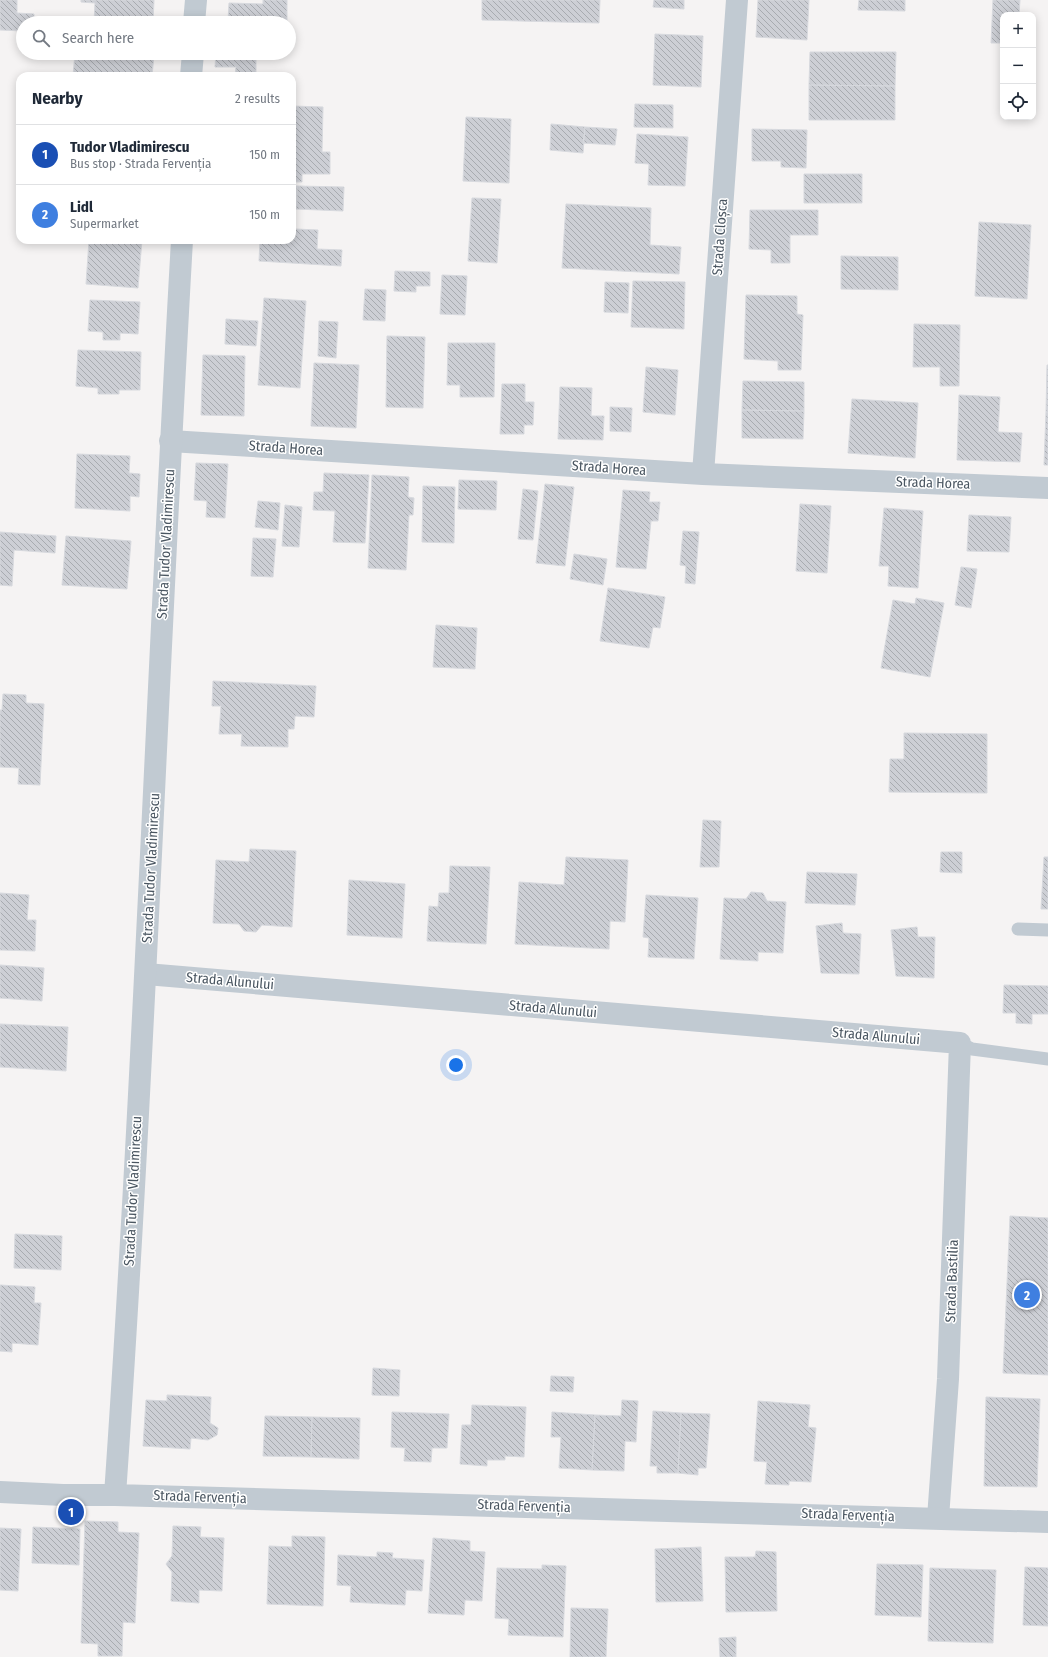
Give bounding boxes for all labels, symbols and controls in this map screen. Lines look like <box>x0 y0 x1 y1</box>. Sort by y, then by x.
map controls <box>1000 12 1036 120</box>
button: + <box>1000 12 1036 48</box>
search box <box>16 16 296 60</box>
icon: search <box>30 27 52 49</box>
text: Search here <box>62 29 134 47</box>
button: − <box>1000 48 1036 84</box>
button: locate <box>1000 84 1036 120</box>
text: Nearby <box>32 88 83 109</box>
text: 2 results <box>235 91 280 106</box>
text: Tudor Vladimirescu <box>70 138 190 156</box>
text: 1 <box>42 147 48 162</box>
text: 150 m <box>249 147 280 162</box>
text: Bus stop · Strada Fervenția <box>70 156 211 171</box>
text: Lidl <box>70 198 93 216</box>
street label: Strada Cloșca <box>709 198 732 276</box>
text: 2 <box>42 207 48 222</box>
text: 150 m <box>249 207 280 222</box>
text: Supermarket <box>70 216 139 231</box>
street label: Strada Horea <box>248 437 324 459</box>
street label: Strada Horea <box>571 457 647 479</box>
street label: Strada Tudor Vladimirescu <box>154 469 178 619</box>
street label: Strada Horea <box>895 473 971 493</box>
street label: Strada Tudor Vladimirescu <box>139 793 163 943</box>
street label: Strada Alunului <box>185 969 275 993</box>
street label: Strada Alunului <box>508 997 598 1021</box>
street label: Strada Alunului <box>831 1024 921 1048</box>
your location <box>446 1055 466 1075</box>
street label: Strada Tudor Vladimirescu <box>121 1116 145 1266</box>
street label: Strada Bastilia <box>942 1239 962 1323</box>
pin: 2 <box>1014 1280 1040 1310</box>
street label: Strada Fervenția <box>153 1487 247 1508</box>
street label: Strada Fervenția <box>477 1496 571 1517</box>
pin: 1 <box>58 1497 84 1527</box>
street label: Strada Fervenția <box>801 1505 895 1526</box>

